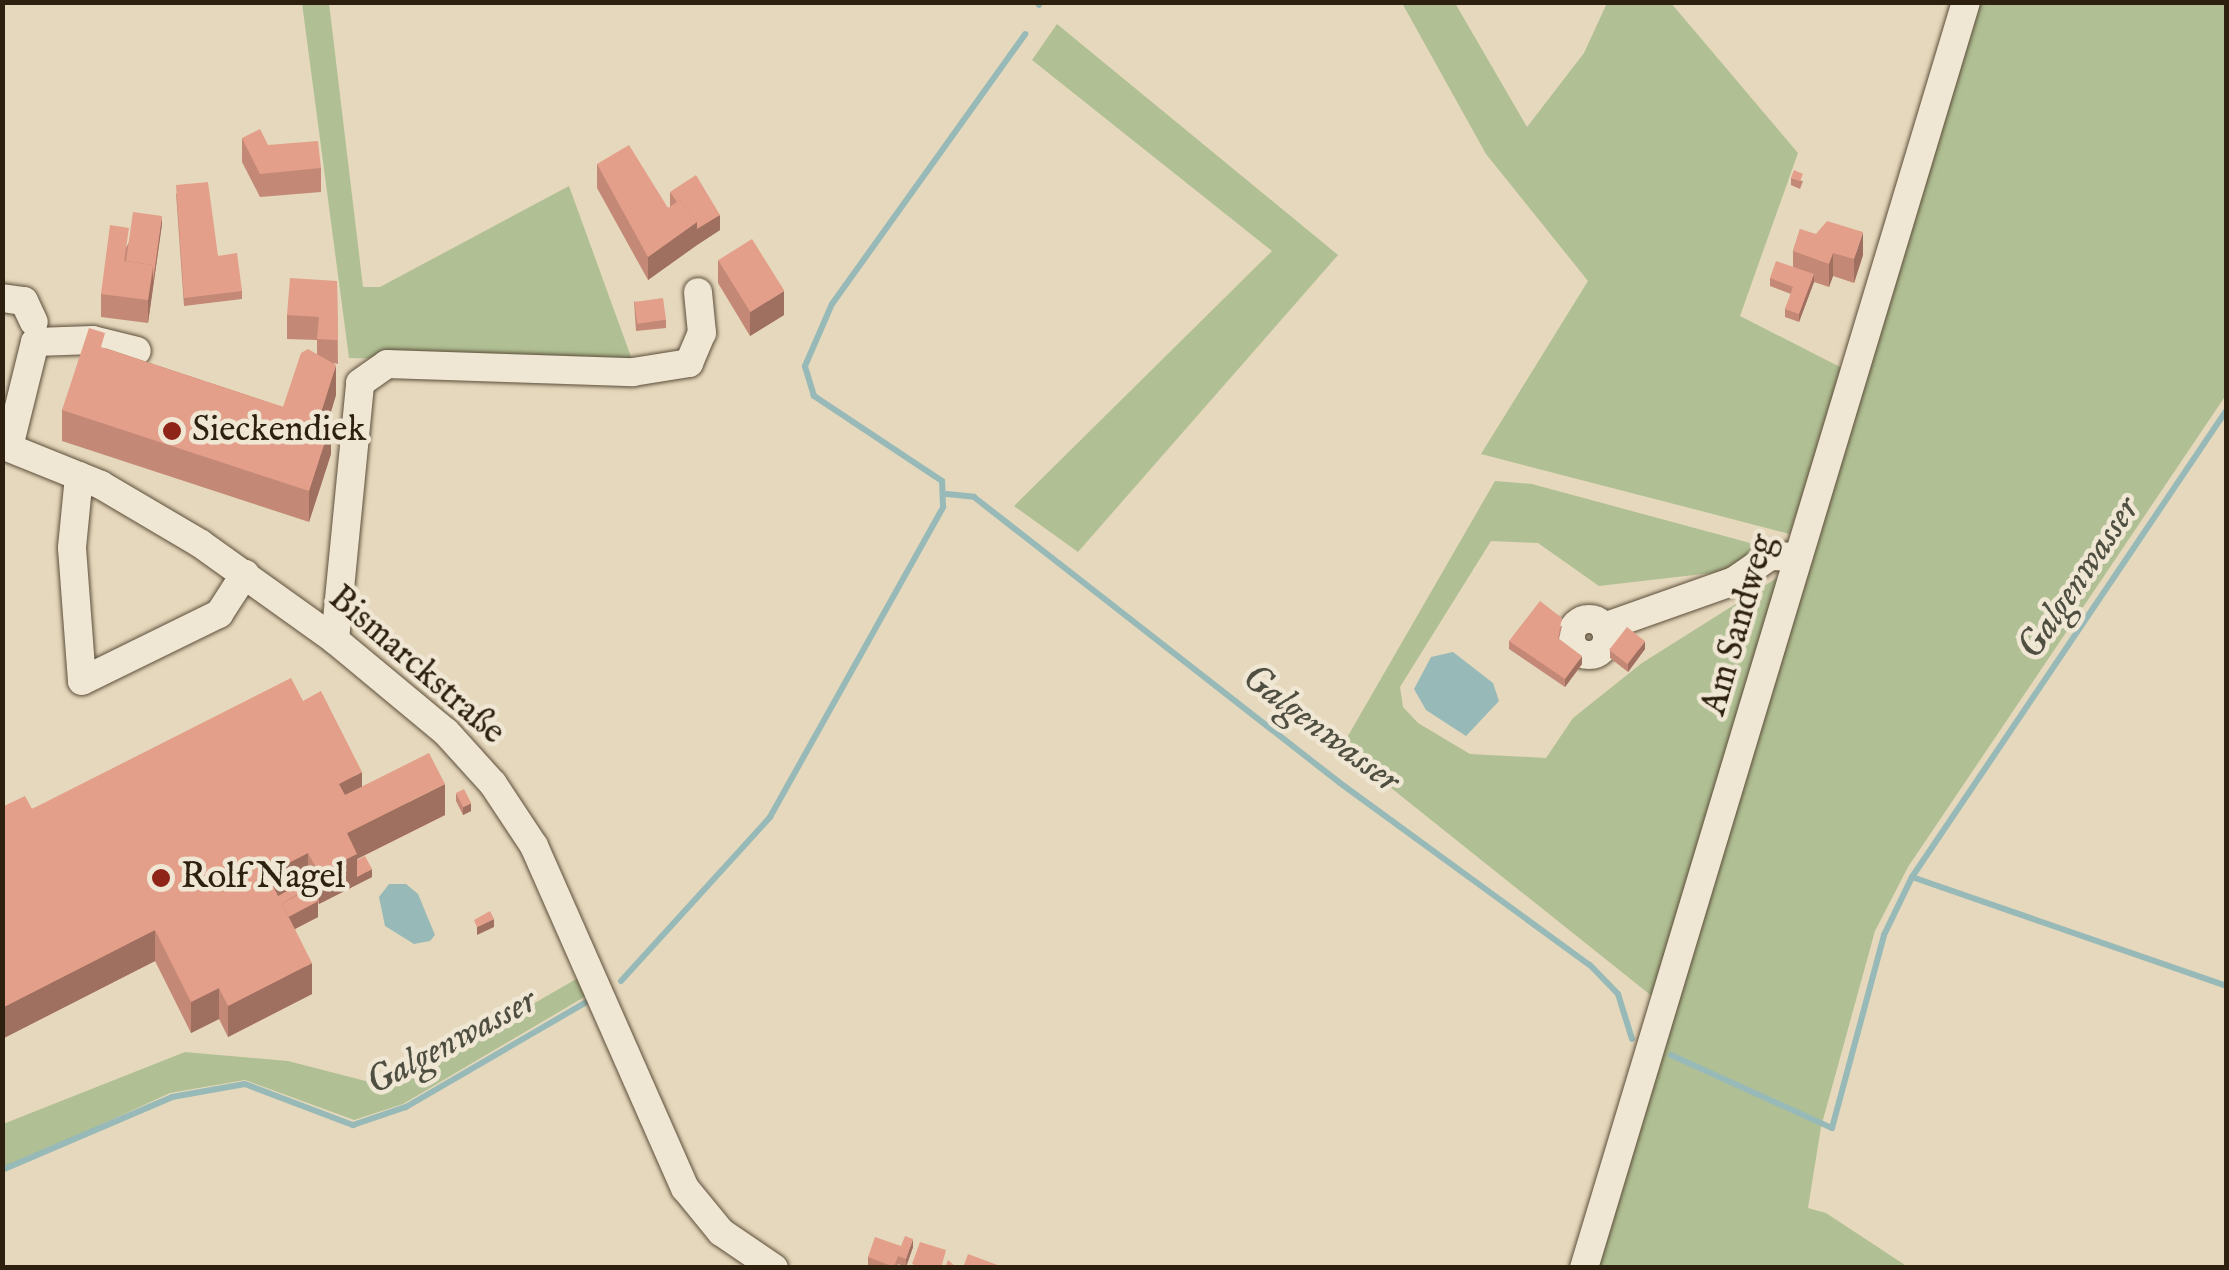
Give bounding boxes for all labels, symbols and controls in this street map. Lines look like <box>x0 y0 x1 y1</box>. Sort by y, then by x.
place label: Sieckendiek <box>192 410 366 452</box>
marker: Sieckendiek <box>161 420 183 442</box>
water label: Galgenwasser <box>2009 489 2151 669</box>
street label: Am Sandweg <box>1694 530 1786 720</box>
street label: Bismarckstraße <box>319 578 513 754</box>
water label: Galgenwasser <box>1232 656 1408 804</box>
place label: Rolf Nagel <box>181 857 345 899</box>
marker: Rolf Nagel <box>150 867 172 889</box>
water label: Galgenwasser <box>359 979 545 1107</box>

